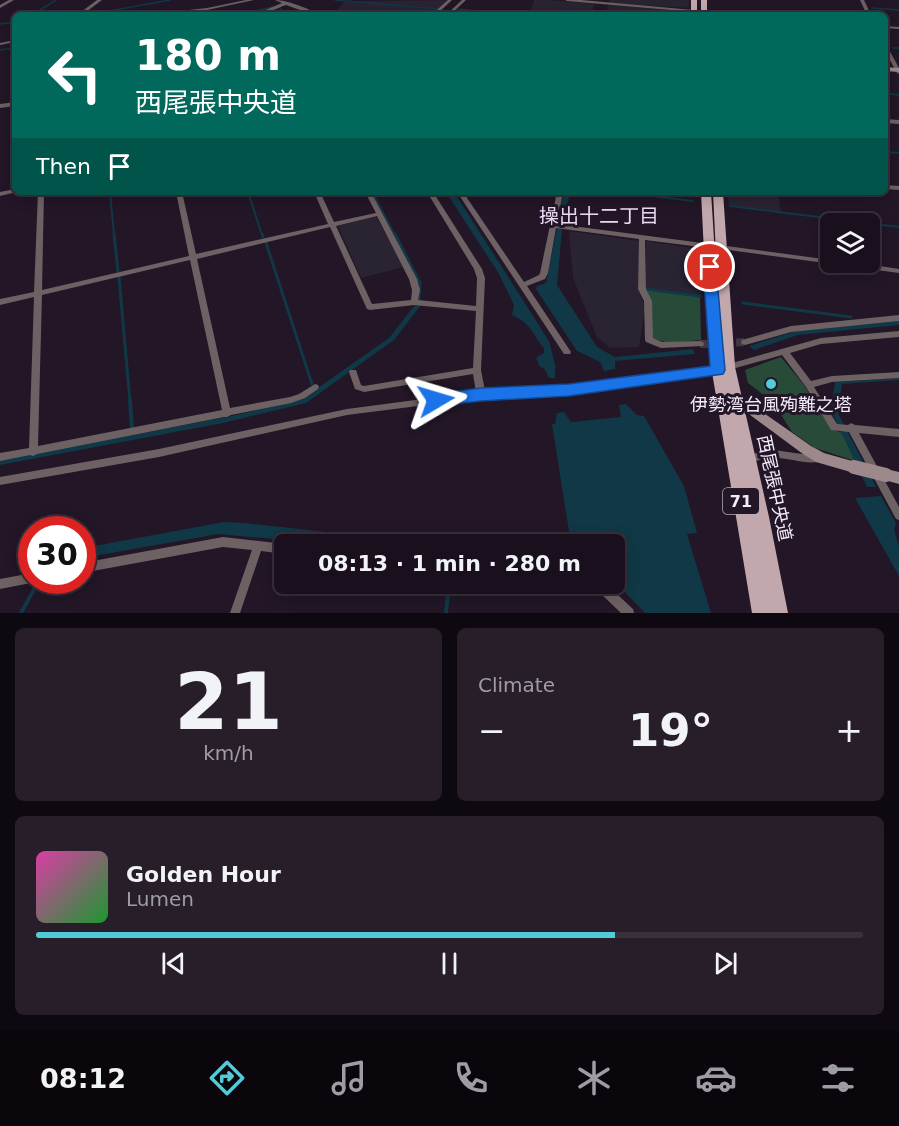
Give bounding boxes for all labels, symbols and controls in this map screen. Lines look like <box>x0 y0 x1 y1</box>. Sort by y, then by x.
text: 180 m <box>135 31 281 80</box>
icon: left <box>36 36 114 114</box>
text: 西尾張中央道 <box>135 87 297 118</box>
icon: arrive <box>103 150 136 183</box>
text: Then <box>36 154 91 179</box>
district label: 操出十二丁目 <box>539 204 659 228</box>
map controls <box>820 213 880 273</box>
button: layers <box>820 213 880 273</box>
pin <box>684 241 735 292</box>
icon: arrive <box>693 250 726 283</box>
position arrow <box>404 368 468 432</box>
marker: 伊勢湾台風殉難之塔 <box>764 377 778 391</box>
place label: 伊勢湾台風殉難之塔 <box>690 394 852 415</box>
street label: 西尾張中央道 <box>754 433 796 543</box>
road number: 71 <box>723 488 759 514</box>
speed limit sign: 30 <box>18 516 96 594</box>
text: 08:13 · 1 min · 280 m <box>318 551 581 576</box>
text: 21 <box>174 657 283 747</box>
text: Climate <box>478 673 555 697</box>
text: 19° <box>628 704 713 757</box>
text: − <box>478 711 506 750</box>
text: + <box>835 711 863 750</box>
text: km/h <box>203 741 254 765</box>
text: Golden Hour <box>126 862 281 887</box>
text: Lumen <box>126 887 194 911</box>
icon: previous <box>157 947 190 980</box>
icon: pause <box>433 947 466 980</box>
icon: next <box>709 947 742 980</box>
icon: directions <box>206 1057 248 1099</box>
icon: music <box>328 1057 370 1099</box>
icon: phone <box>450 1057 492 1099</box>
icon: climate <box>573 1057 615 1099</box>
icon: car <box>695 1057 737 1099</box>
icon: filters <box>817 1057 859 1099</box>
text: 08:12 <box>40 1063 126 1094</box>

